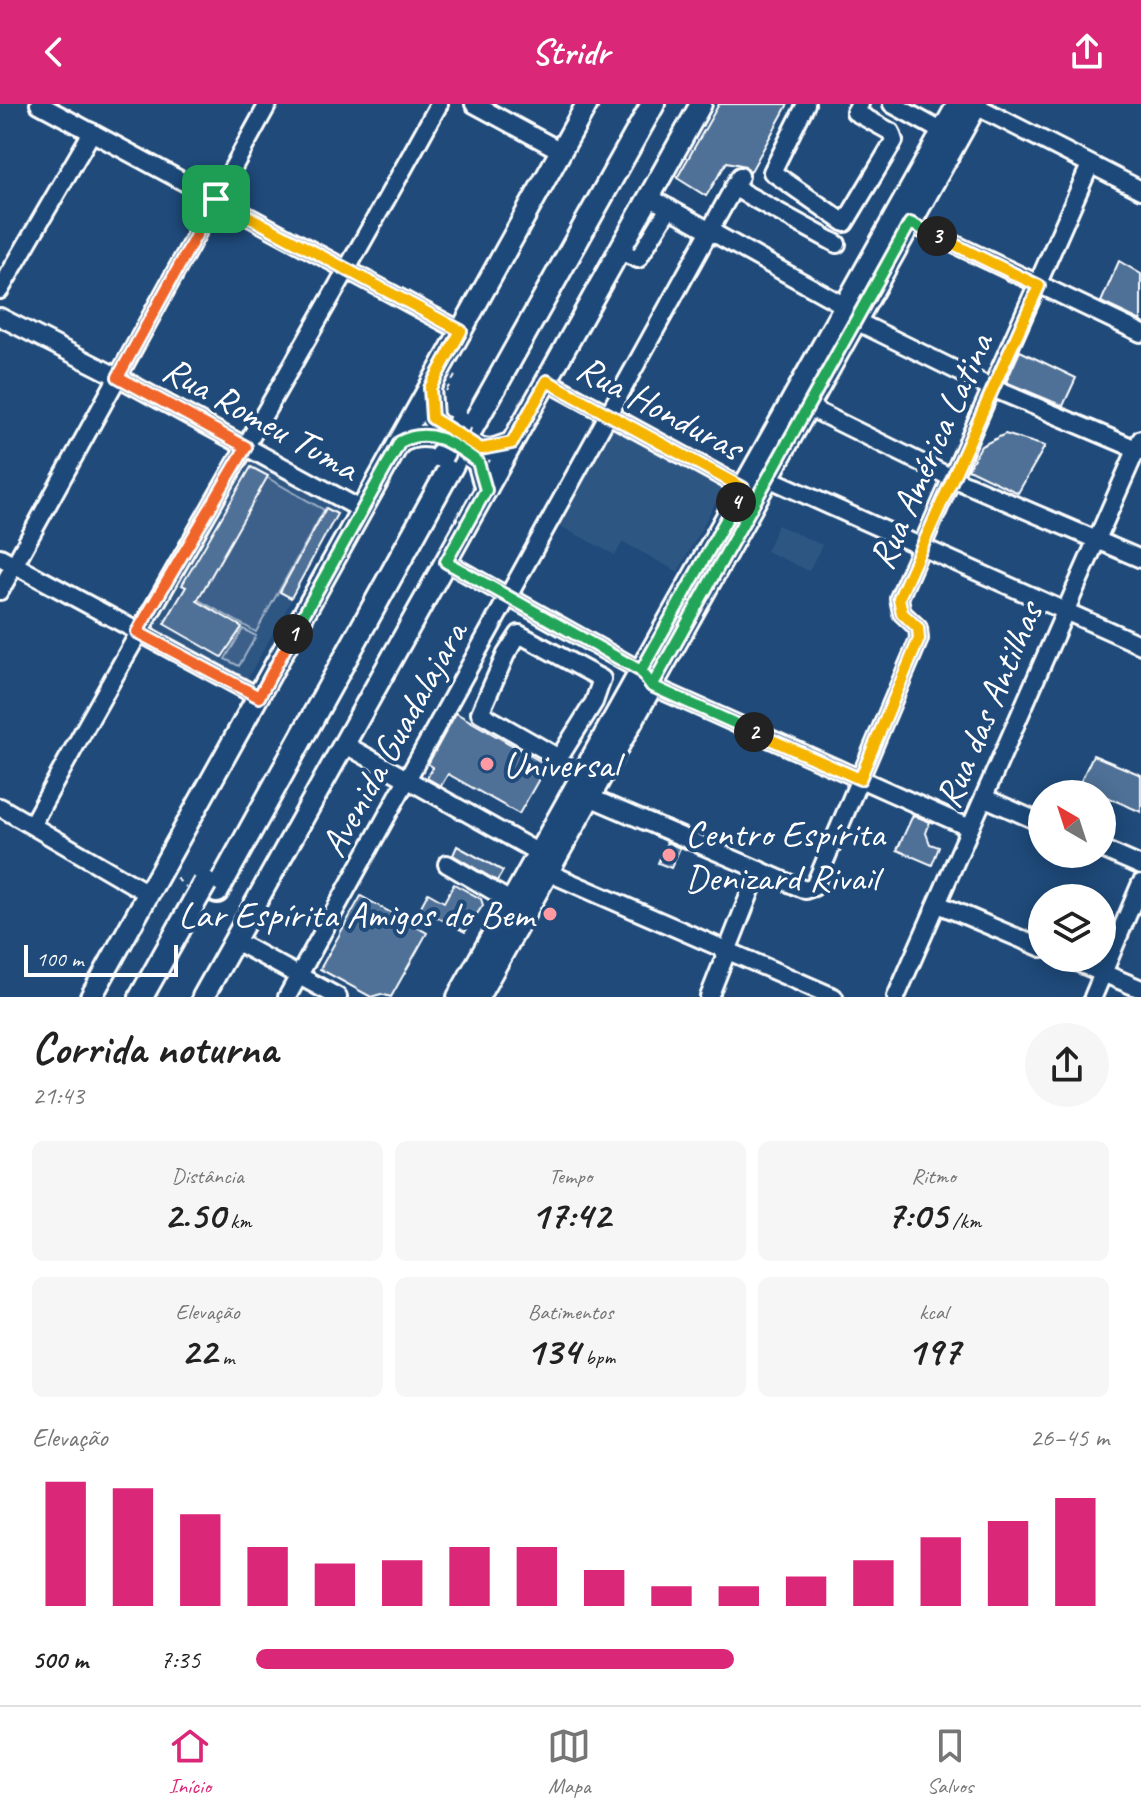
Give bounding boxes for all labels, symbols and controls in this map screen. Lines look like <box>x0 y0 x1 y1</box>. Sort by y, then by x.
text: Stridr <box>532 29 609 75</box>
icon: back <box>32 30 76 74</box>
icon: share <box>1065 30 1109 74</box>
pin <box>182 165 250 233</box>
icon: arrive <box>194 177 238 221</box>
pin: 3 <box>917 216 957 256</box>
text: 3 <box>932 222 942 250</box>
street label: Rua América Latina <box>858 324 1004 576</box>
street label: Rua Honduras <box>569 344 754 472</box>
street label: Rua Romeu Tuma <box>155 346 369 493</box>
pin: 4 <box>716 482 756 522</box>
text: 4 <box>731 488 741 516</box>
street label: Rua das Antilhas <box>924 592 1054 815</box>
street label: Avenida Guadalajara <box>310 611 479 865</box>
pin: 1 <box>273 614 313 654</box>
text: 1 <box>288 620 298 648</box>
pin: 2 <box>734 712 774 752</box>
text: 2 <box>749 718 759 746</box>
place label: Universal <box>503 741 626 788</box>
marker: Universal <box>478 755 496 773</box>
north arrow <box>1028 780 1116 868</box>
map controls <box>1028 780 1116 972</box>
place label: Centro Espírita Denizard Rivail <box>685 810 887 901</box>
marker: Centro Espírita Denizard Rivail <box>660 846 678 864</box>
button: layers <box>1028 884 1116 972</box>
place label: Lar Espírita Amigos do Bem <box>178 891 538 938</box>
marker: Lar Espírita Amigos do Bem <box>541 905 559 923</box>
scale bar <box>24 941 178 977</box>
text: 100 m <box>36 945 83 973</box>
text: Corrida noturna <box>32 1021 277 1076</box>
button: share <box>1025 1023 1109 1107</box>
text: 21:43 <box>32 1079 84 1112</box>
text: Distância <box>171 1162 244 1190</box>
text: Tempo <box>549 1162 592 1190</box>
text: Ritmo <box>911 1162 956 1190</box>
text: 2.50 <box>163 1190 225 1240</box>
text: 17:42 <box>531 1190 610 1240</box>
text: 7:05 <box>886 1190 947 1240</box>
text: km <box>225 1207 252 1235</box>
text: /km <box>947 1207 981 1235</box>
text: Elevação <box>176 1298 239 1326</box>
text: Batimentos <box>528 1298 613 1326</box>
text: kcal <box>919 1298 948 1326</box>
text: 22 <box>181 1326 217 1376</box>
text: 134 <box>526 1326 580 1376</box>
text: 197 <box>907 1326 960 1376</box>
text: m <box>217 1343 234 1371</box>
text: bpm <box>580 1343 615 1371</box>
text: Elevação <box>32 1421 107 1454</box>
text: 26–45 m <box>1030 1421 1109 1454</box>
text: 500 m <box>32 1643 88 1676</box>
text: 7:35 <box>160 1643 200 1676</box>
tab: Início <box>168 1724 212 1800</box>
tab: Mapa <box>547 1724 591 1800</box>
tab: Salvos <box>927 1724 973 1800</box>

